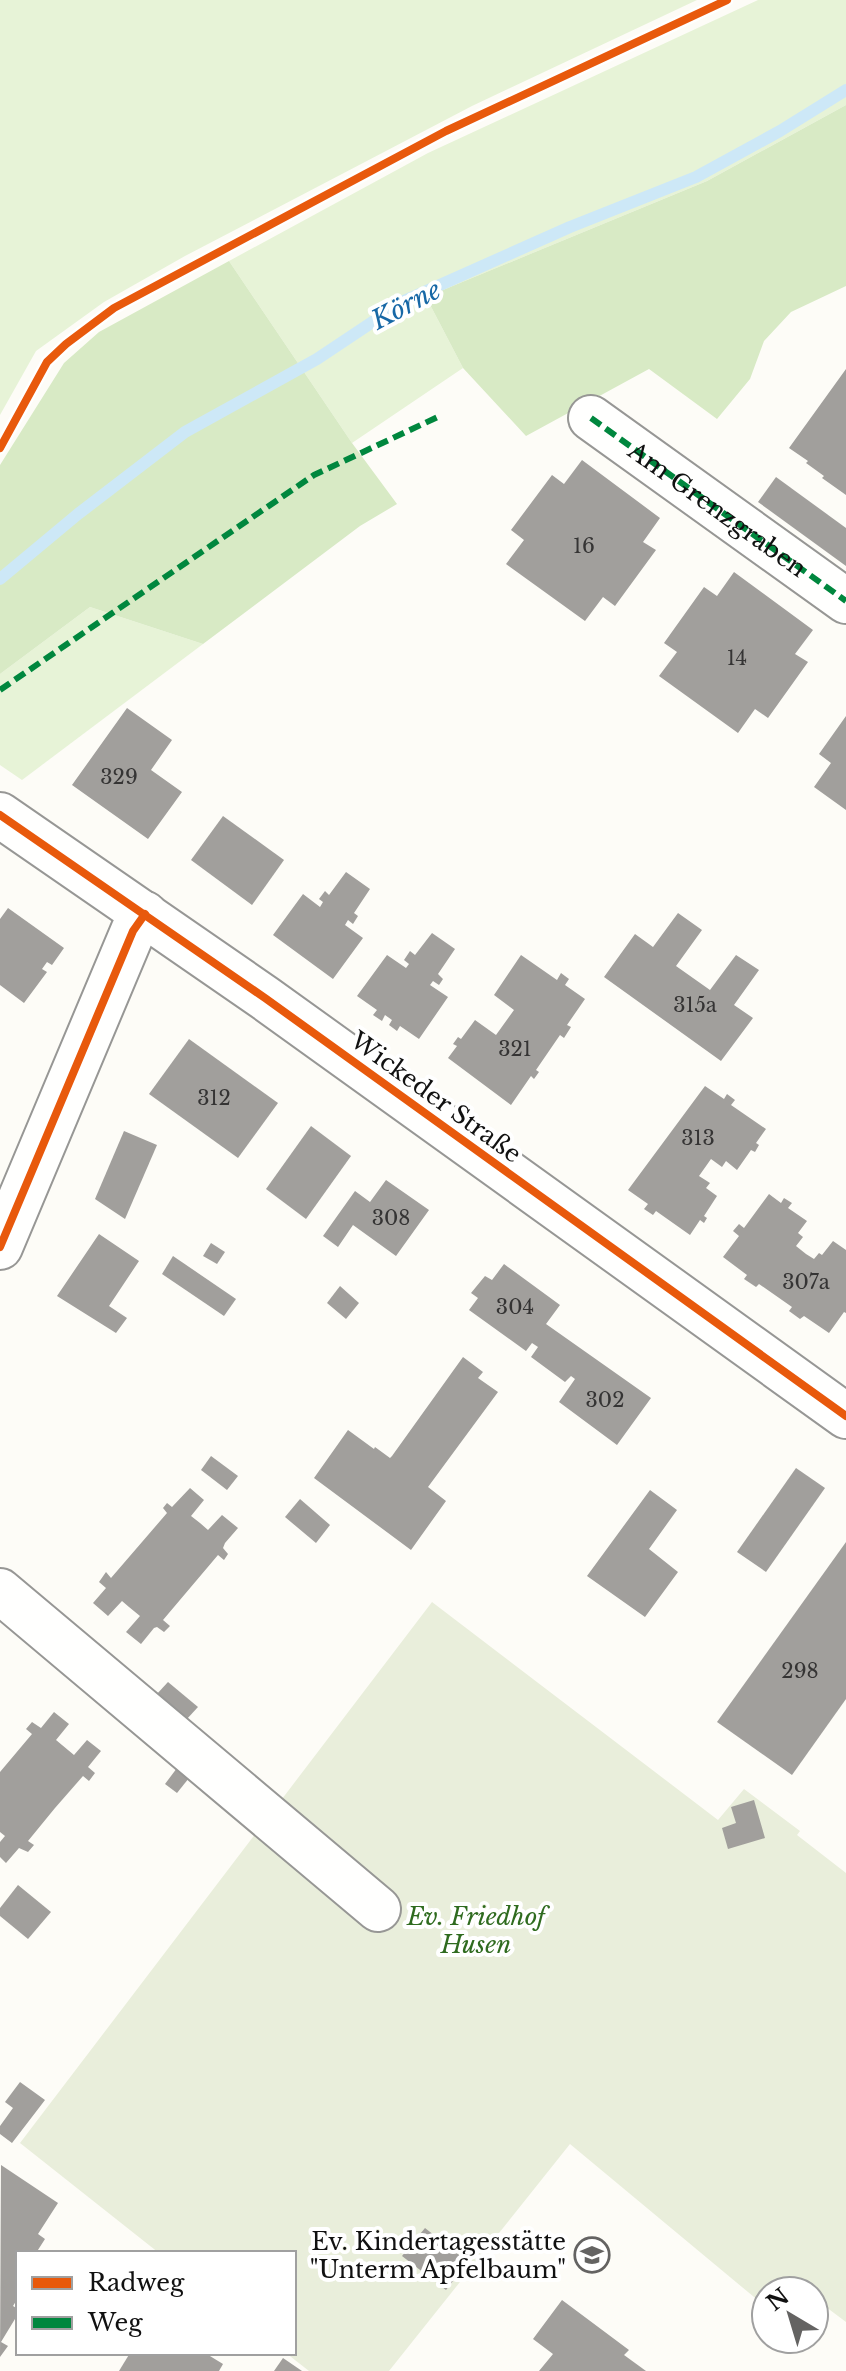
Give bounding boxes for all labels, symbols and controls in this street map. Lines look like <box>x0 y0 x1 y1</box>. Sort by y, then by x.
water label: Körne <box>365 273 446 337</box>
street label: Am Grenzgraben <box>622 435 812 583</box>
house number: 16 <box>573 534 595 558</box>
house number: 14 <box>727 646 747 670</box>
house number: 329 <box>100 765 138 789</box>
house number: 315a <box>673 993 718 1017</box>
street label: Wickeder Straße <box>344 1025 527 1169</box>
house number: 321 <box>498 1037 532 1061</box>
house number: 312 <box>197 1086 231 1110</box>
house number: 313 <box>681 1126 715 1150</box>
house number: 308 <box>372 1206 410 1230</box>
house number: 307a <box>782 1270 831 1294</box>
house number: 304 <box>496 1295 534 1319</box>
house number: 302 <box>586 1388 624 1412</box>
house number: 298 <box>781 1659 819 1683</box>
park label: Ev. Friedhof Husen <box>406 1902 550 1959</box>
place label: Ev. Kindertagesstätte "Unterm Apfelbaum" <box>310 2227 566 2284</box>
school or university icon: Ev. Kindertagesstätte "Unterm Apfelbaum" <box>573 2236 611 2274</box>
legend <box>16 2251 296 2355</box>
text: Radweg <box>88 2268 185 2297</box>
north arrow <box>750 2275 830 2355</box>
text: N <box>762 2282 795 2317</box>
text: Weg <box>87 2308 143 2337</box>

